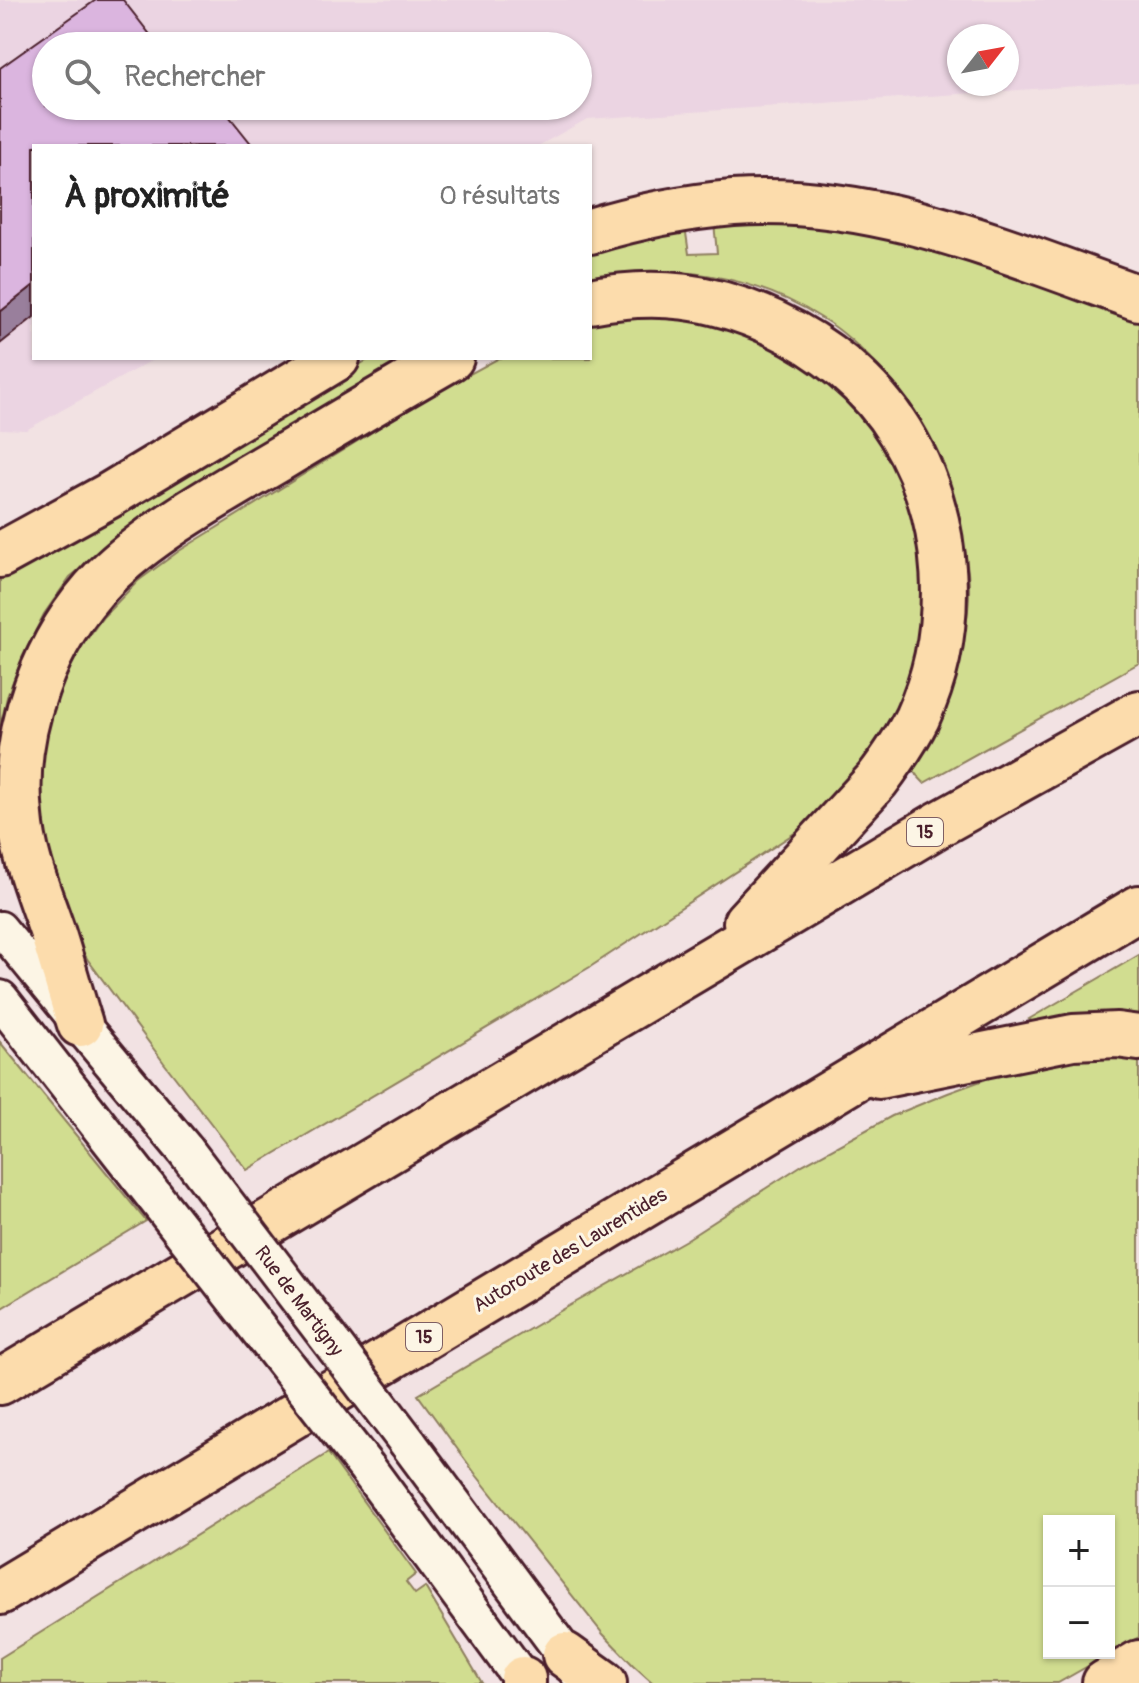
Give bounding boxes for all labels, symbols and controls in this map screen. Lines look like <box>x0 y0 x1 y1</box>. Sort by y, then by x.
north arrow <box>947 24 1019 96</box>
search box <box>32 32 592 120</box>
icon: search <box>60 54 104 98</box>
text: Rechercher <box>124 58 266 95</box>
text: À proximité <box>64 175 230 218</box>
text: 0 résultats <box>439 180 560 212</box>
road number: 15 <box>907 818 943 846</box>
street label: Autoroute des Laurentides <box>468 1182 672 1318</box>
street label: Rue de Martigny <box>249 1241 349 1362</box>
road number: 15 <box>406 1323 442 1351</box>
map controls <box>1043 1515 1115 1659</box>
button: + <box>1043 1515 1115 1587</box>
button: − <box>1043 1587 1115 1659</box>

